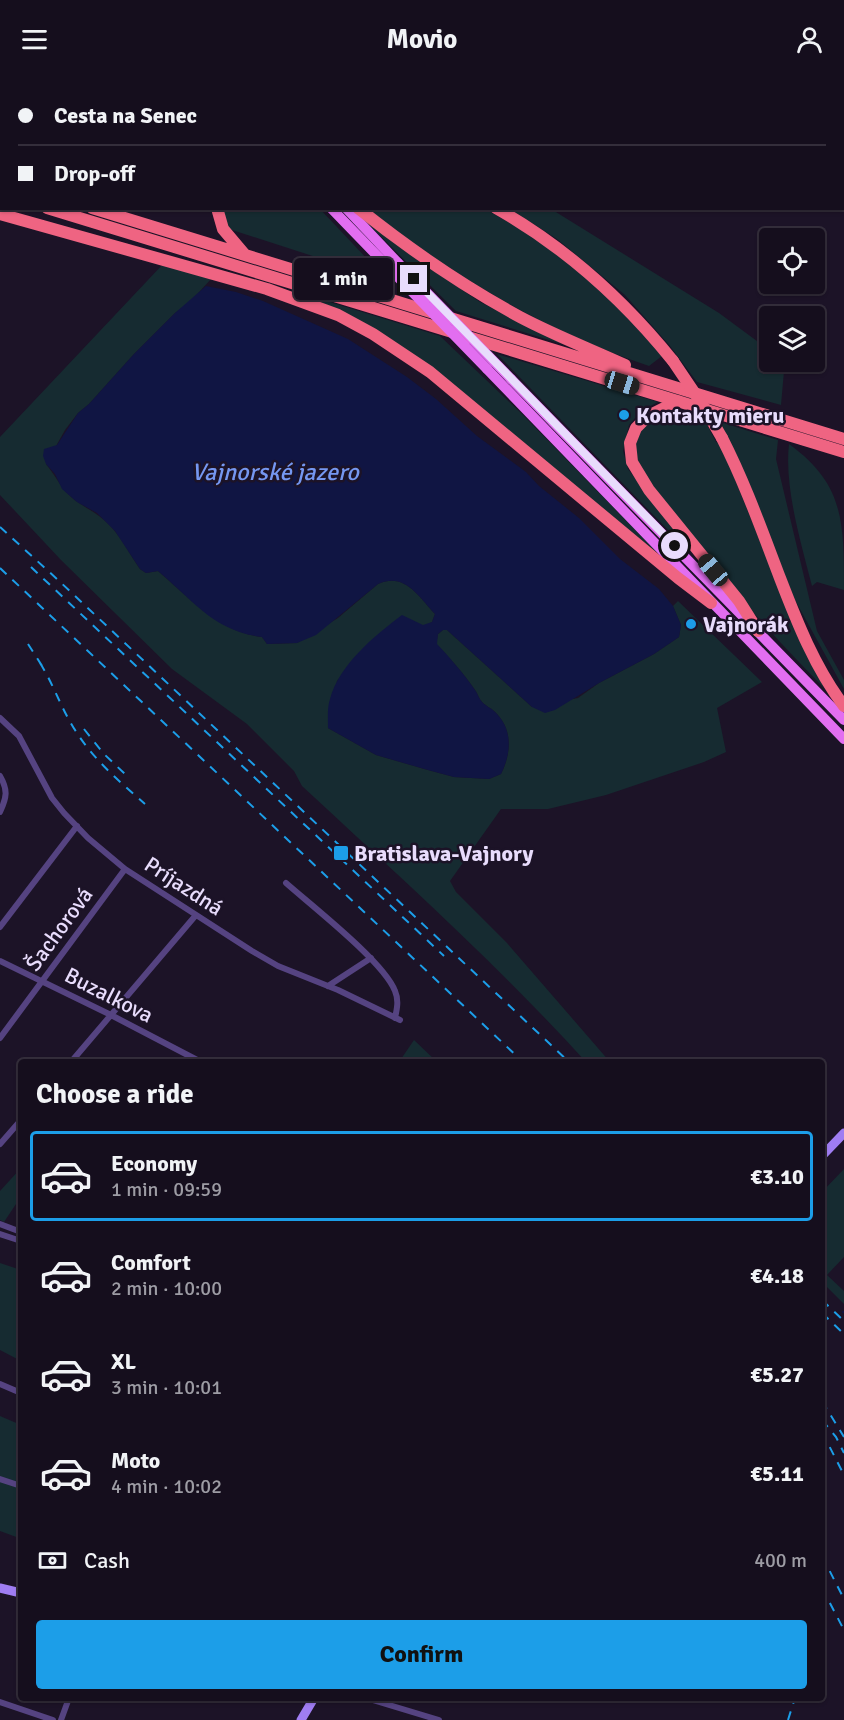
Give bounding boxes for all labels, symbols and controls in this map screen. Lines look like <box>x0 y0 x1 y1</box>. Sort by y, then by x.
icon: menu <box>18 23 51 56</box>
text: Movio <box>387 23 457 56</box>
icon: person <box>793 23 826 56</box>
text: Cesta na Senec <box>54 102 197 129</box>
text: Drop-off <box>54 160 135 187</box>
map controls <box>759 228 825 372</box>
button: locate <box>759 228 825 294</box>
callout: 1 min <box>294 258 393 300</box>
route end <box>400 265 427 292</box>
text: 1 min <box>319 266 368 291</box>
button: layers <box>759 306 825 372</box>
car <box>602 369 642 397</box>
place label: Kontakty mieru <box>636 402 784 429</box>
marker: Kontakty mieru <box>617 408 631 422</box>
water label: Vajnorské jazero <box>191 457 360 487</box>
route start <box>661 532 688 559</box>
car <box>695 550 731 590</box>
place label: Vajnorák <box>703 611 789 638</box>
marker: Vajnorák <box>684 617 698 631</box>
place label: Bratislava-Vajnory <box>354 840 533 867</box>
marker: Bratislava-Vajnory <box>332 844 350 862</box>
street label: Príjazdná <box>140 851 228 921</box>
street label: Šachorová <box>20 882 98 976</box>
street label: Buzalkova <box>60 961 158 1029</box>
text: Choose a ride <box>36 1078 194 1111</box>
icon: car <box>39 1149 93 1203</box>
text: Economy <box>111 1150 197 1177</box>
text: €3.10 <box>750 1163 804 1190</box>
text: 1 min · 09:59 <box>111 1177 222 1202</box>
icon: car <box>39 1248 93 1302</box>
text: Comfort <box>111 1249 191 1276</box>
text: €4.18 <box>750 1262 804 1289</box>
text: 2 min · 10:00 <box>111 1276 222 1301</box>
icon: car <box>39 1347 93 1401</box>
text: XL <box>111 1348 136 1375</box>
text: €5.27 <box>750 1361 804 1388</box>
text: 3 min · 10:01 <box>111 1375 222 1400</box>
icon: car <box>39 1446 93 1500</box>
text: Moto <box>111 1447 160 1474</box>
text: €5.11 <box>750 1460 804 1487</box>
text: 4 min · 10:02 <box>111 1474 222 1499</box>
icon: cash <box>36 1544 69 1577</box>
text: Cash <box>84 1547 130 1574</box>
text: 400 m <box>754 1548 807 1573</box>
button: Confirm <box>36 1620 807 1689</box>

